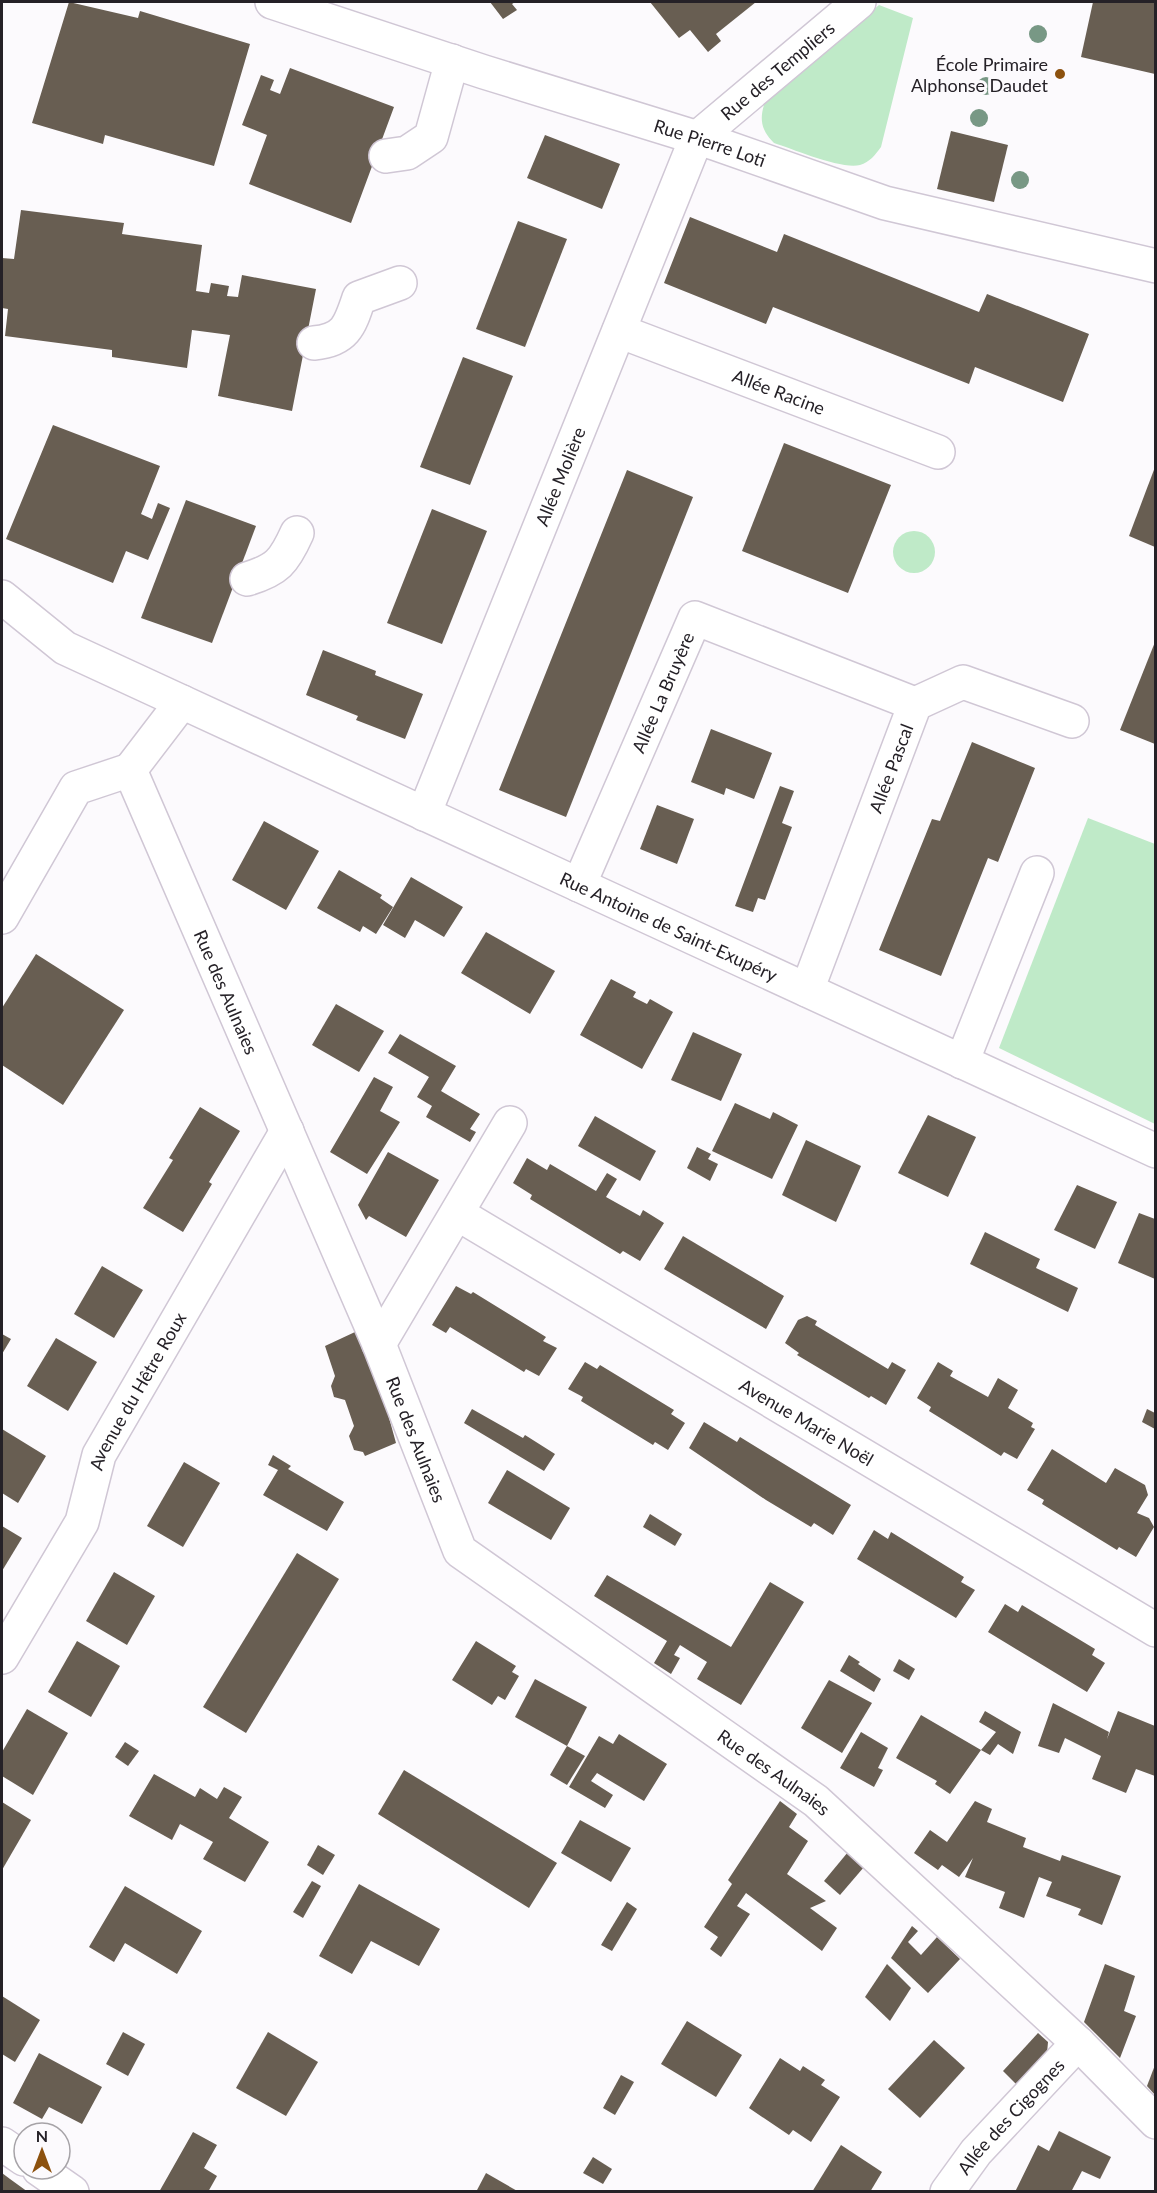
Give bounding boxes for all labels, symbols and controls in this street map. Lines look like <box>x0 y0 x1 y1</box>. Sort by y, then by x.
street label: Rue des Templiers <box>716 16 839 125</box>
place label: École Primaire Alphonse Daudet <box>911 53 1049 96</box>
marker: École Primaire Alphonse Daudet <box>1053 67 1067 81</box>
street label: Rue Pierre Loti <box>651 114 769 171</box>
street label: Allée Racine <box>730 364 828 419</box>
street label: Allée Molière <box>530 424 590 529</box>
street label: Allée La Bruyère <box>627 629 699 756</box>
street label: Allée Pascal <box>864 721 918 816</box>
street label: Rue Antoine de Saint-Exupéry <box>557 867 782 986</box>
street label: Rue des Aulnaies <box>190 926 263 1058</box>
street label: Avenue du Hêtre Roux <box>85 1308 190 1473</box>
street label: Rue des Aulnaies <box>382 1373 451 1506</box>
street label: Avenue Marie Noël <box>736 1373 878 1470</box>
street label: Rue des Aulnaies <box>713 1724 835 1820</box>
street label: Allée des Cigognes <box>953 2054 1069 2179</box>
north arrow <box>12 2121 72 2181</box>
text: N <box>36 2126 48 2145</box>

